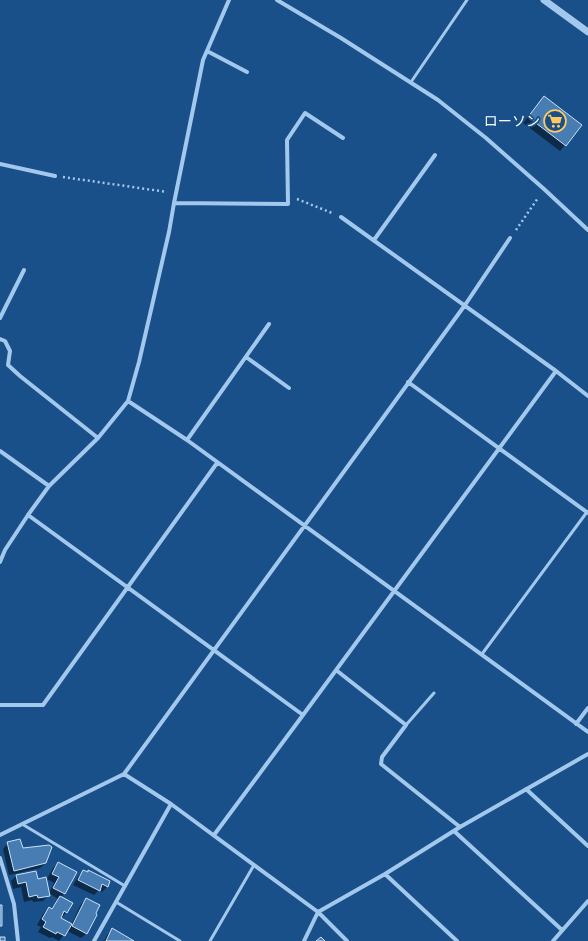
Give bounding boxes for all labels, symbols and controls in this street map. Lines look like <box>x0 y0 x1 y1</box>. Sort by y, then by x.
supermarket icon: ローソン <box>542 108 568 134</box>
place label: ローソン <box>484 112 540 131</box>

